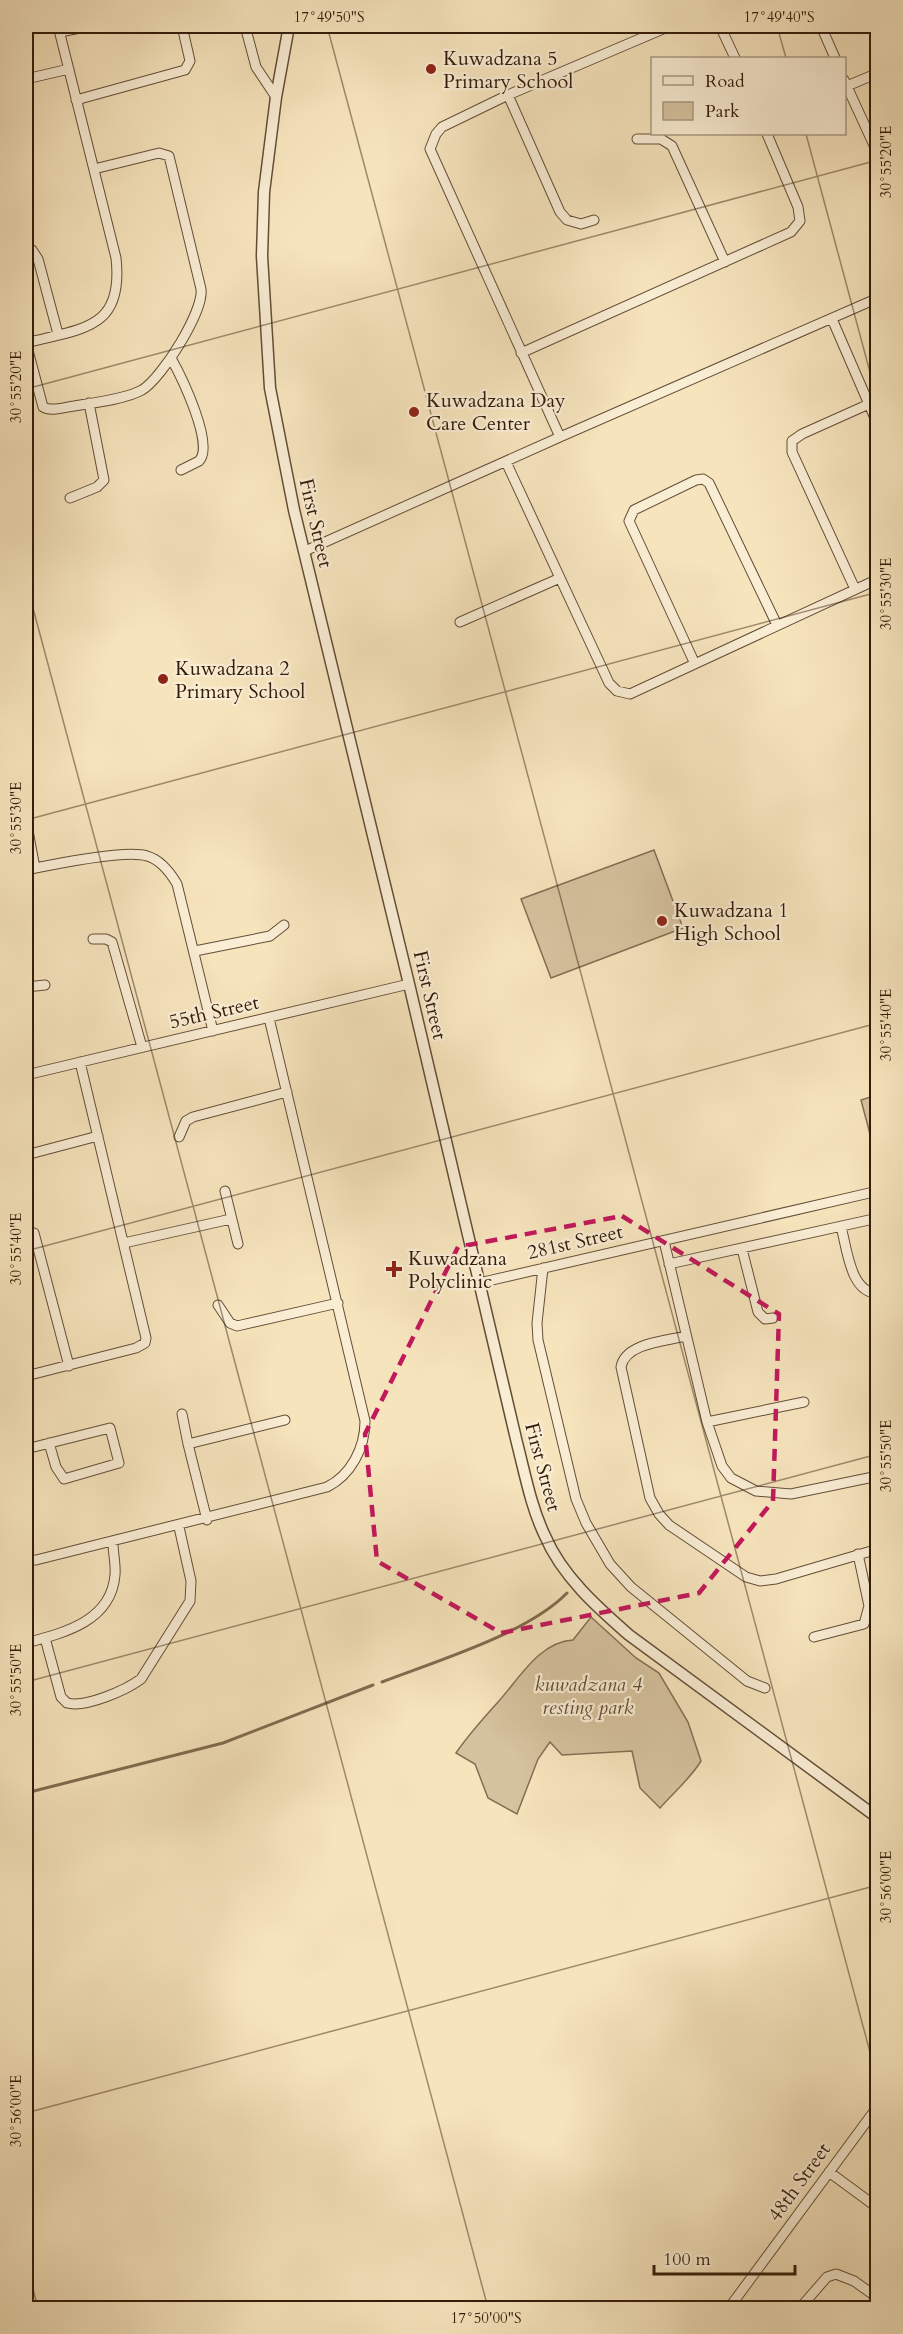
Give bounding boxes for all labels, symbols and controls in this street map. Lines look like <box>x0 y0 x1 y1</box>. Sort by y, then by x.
text: 17°49'50"S <box>294 7 364 27</box>
text: 17°49'40"S <box>744 7 814 27</box>
place label: Kuwadzana 5 Primary School <box>443 45 573 95</box>
legend <box>651 57 846 135</box>
marker: Kuwadzana 5 Primary School <box>424 62 438 76</box>
text: Road <box>705 69 745 94</box>
text: Park <box>705 99 740 124</box>
text: 30°55'20"E <box>876 126 896 198</box>
text: 30°55'20"E <box>6 351 26 423</box>
place label: Kuwadzana Day Care Center <box>426 387 566 437</box>
marker: Kuwadzana Day Care Center <box>407 405 421 419</box>
street label: First Street <box>293 476 340 571</box>
text: 30°55'30"E <box>876 558 896 630</box>
place label: Kuwadzana 2 Primary School <box>175 655 305 705</box>
marker: Kuwadzana 2 Primary School <box>156 672 170 686</box>
text: 30°55'30"E <box>6 782 26 854</box>
place label: Kuwadzana 1 High School <box>674 897 788 947</box>
marker: Kuwadzana 1 High School <box>655 914 669 928</box>
street label: First Street <box>407 948 454 1043</box>
street label: 55th Street <box>166 988 262 1035</box>
text: 30°55'40"E <box>876 989 896 1061</box>
text: 30°55'40"E <box>6 1213 26 1285</box>
street label: 281st Street <box>525 1218 626 1266</box>
place label: Kuwadzana Polyclinic <box>408 1245 507 1295</box>
marker: Kuwadzana Polyclinic <box>385 1260 403 1278</box>
street label: First Street <box>518 1420 568 1515</box>
text: 30°55'50"E <box>876 1420 896 1492</box>
text: 30°55'50"E <box>6 1644 26 1716</box>
park label: kuwadzana 4 resting park <box>534 1671 642 1721</box>
text: 30°56'00"E <box>876 1851 896 1923</box>
text: 30°56'00"E <box>6 2075 26 2147</box>
street label: 48th Street <box>761 2137 837 2227</box>
scale bar <box>654 2238 795 2276</box>
text: 100 m <box>663 2247 711 2272</box>
text: 17°50'00"S <box>451 2308 521 2328</box>

